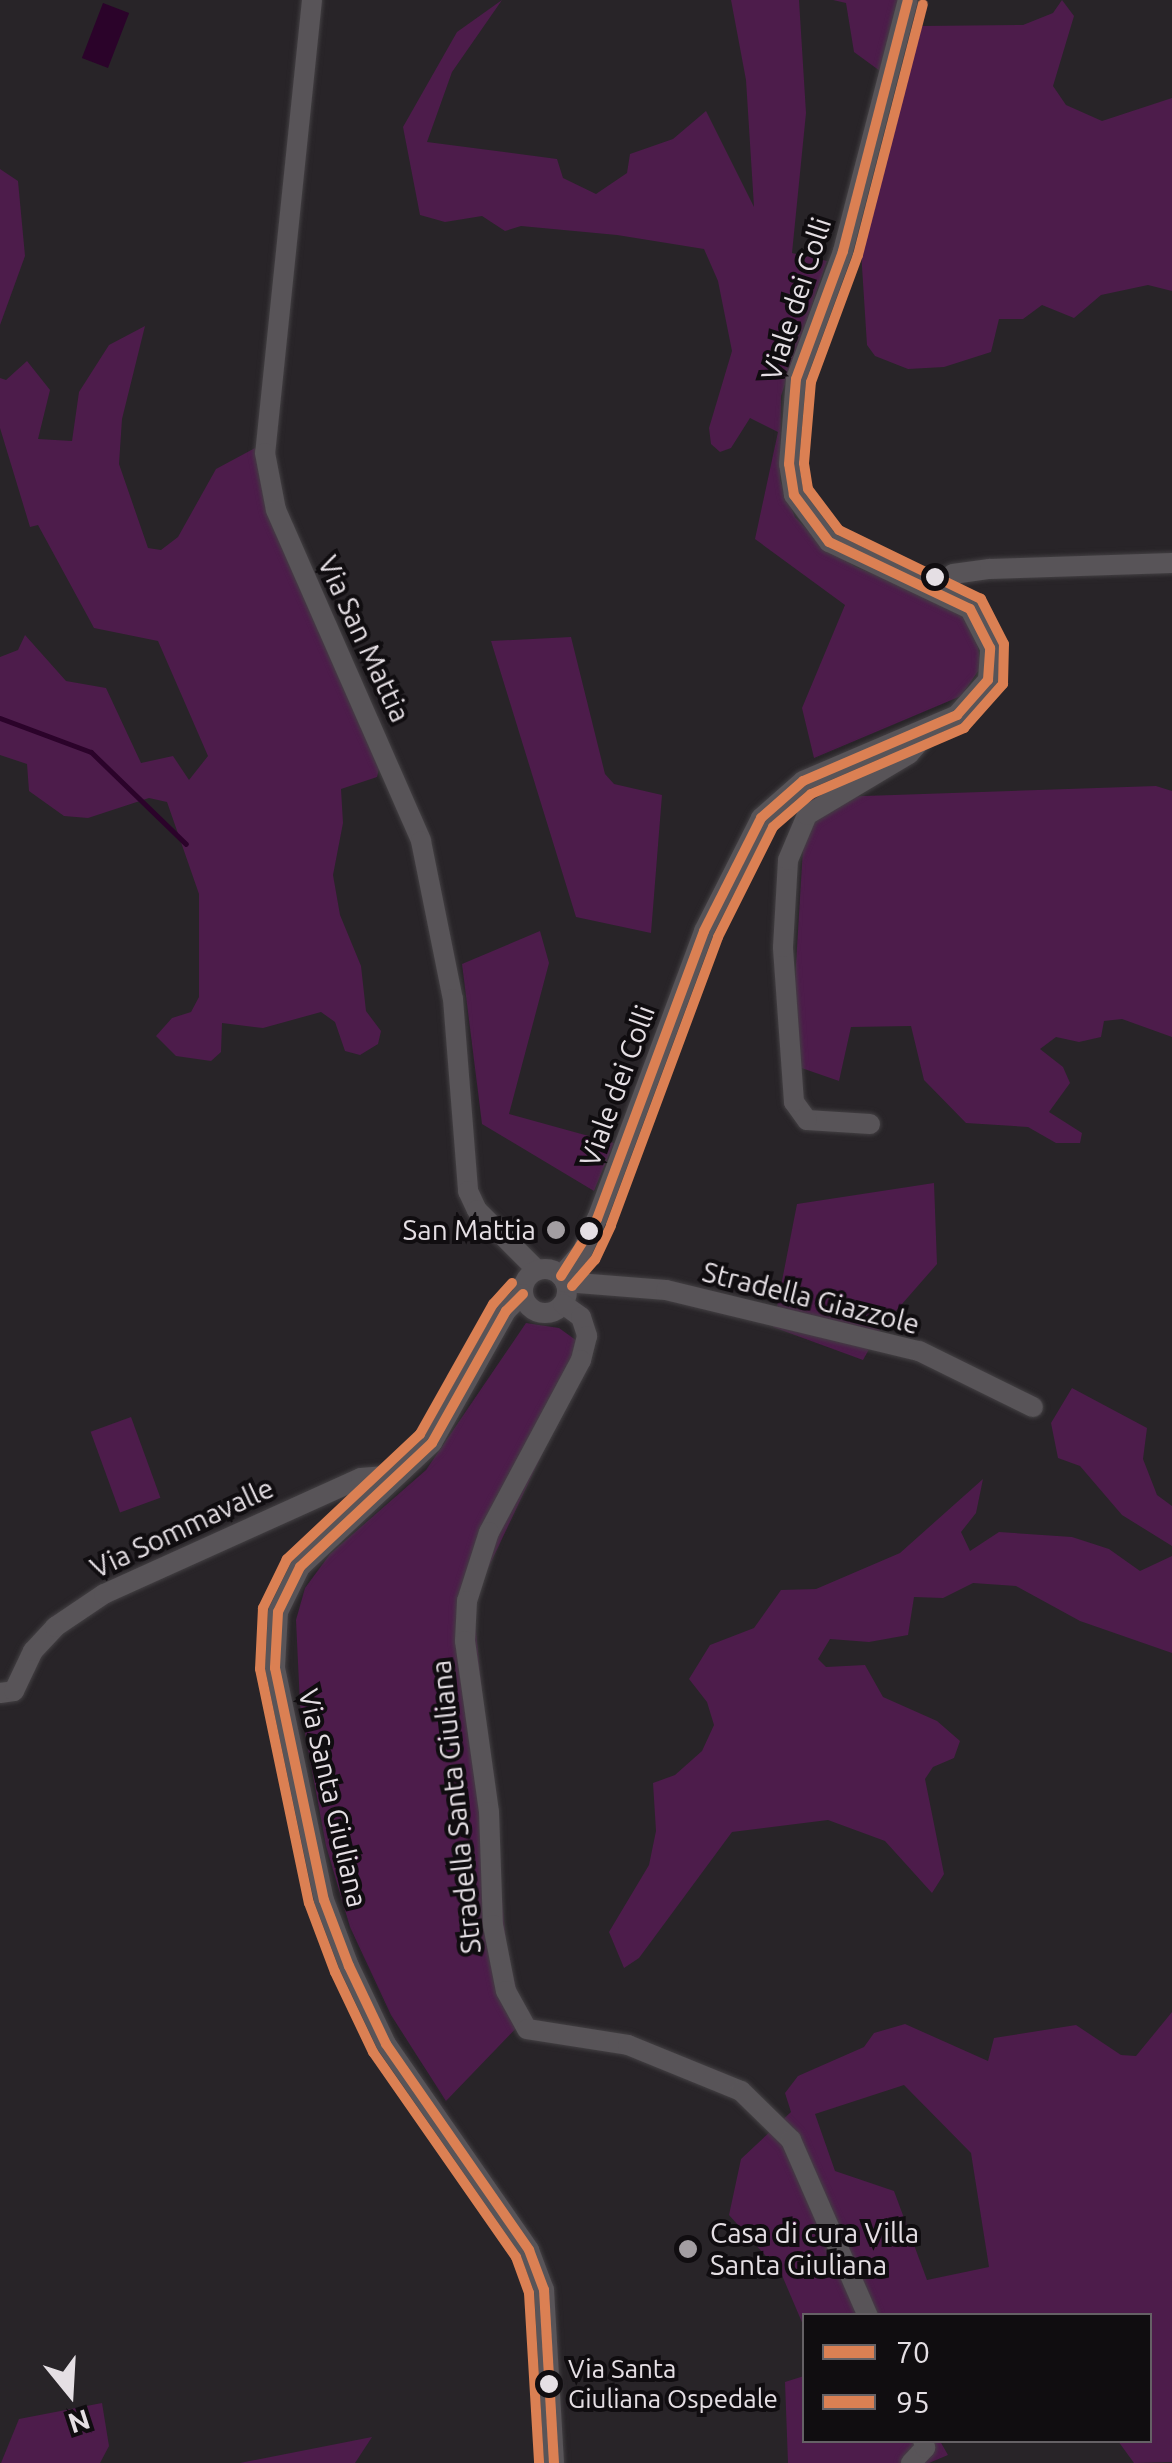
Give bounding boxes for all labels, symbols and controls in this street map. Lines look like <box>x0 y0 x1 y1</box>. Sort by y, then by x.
street label: Viale dei Colli <box>754 213 838 385</box>
street label: Via San Mattia <box>311 550 417 728</box>
unlabelled marker <box>925 567 945 587</box>
street label: Viale dei Colli <box>572 1001 662 1171</box>
place label: San Mattia <box>403 1213 536 1247</box>
marker: San Mattia <box>545 1219 567 1241</box>
unlabelled marker <box>579 1221 599 1241</box>
street label: Stradella Giazzole <box>699 1255 923 1341</box>
street label: Via Sommavalle <box>85 1471 279 1585</box>
street label: Stradella Santa Giuliana <box>424 1658 488 1956</box>
street label: Via Santa Giuliana <box>292 1685 374 1911</box>
place label: Casa di cura Villa Santa Giuliana <box>710 2216 919 2282</box>
marker: Casa di cura Villa Santa Giuliana <box>675 2236 701 2262</box>
legend <box>802 2313 1152 2443</box>
text: 70 <box>896 2335 930 2369</box>
north arrow <box>20 2343 120 2443</box>
place label: Via Santa Giuliana Ospedale <box>568 2353 778 2414</box>
marker: Via Santa Giuliana Ospedale <box>539 2374 559 2394</box>
text: 95 <box>896 2385 930 2419</box>
text: N <box>65 2404 94 2440</box>

